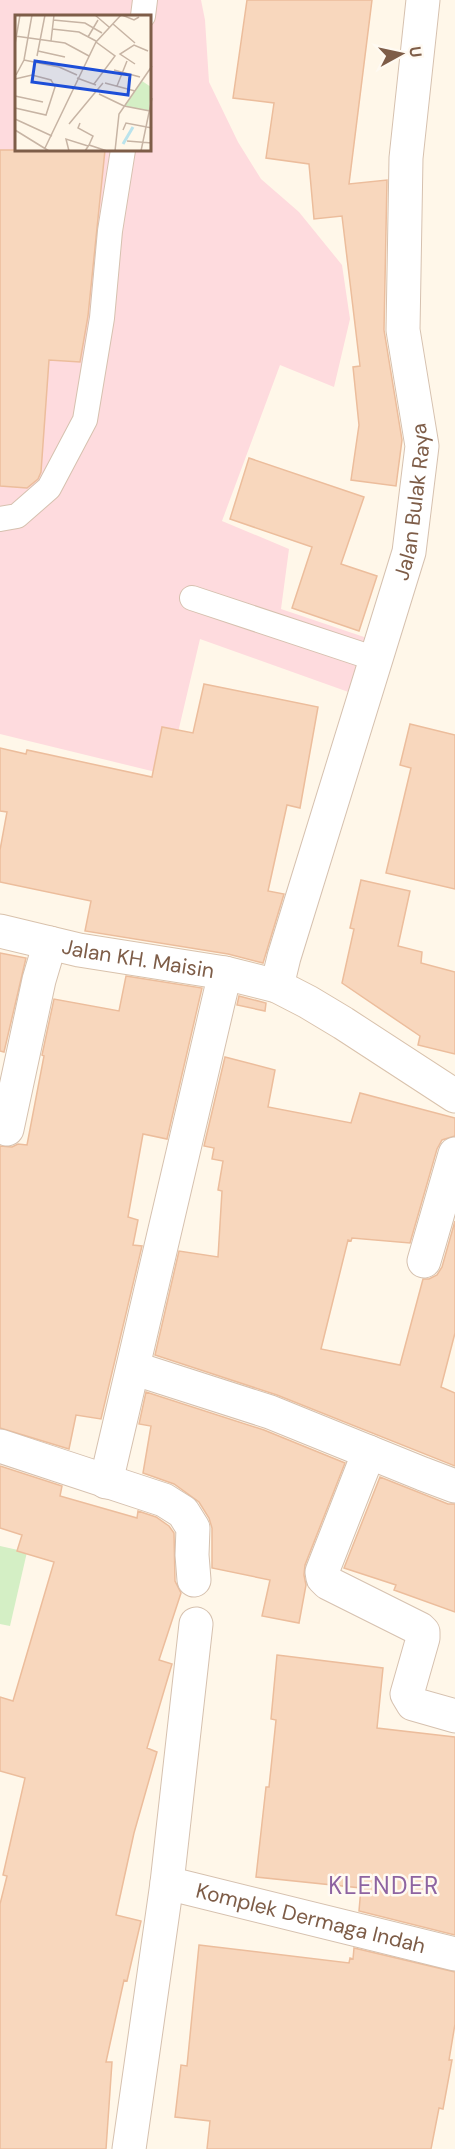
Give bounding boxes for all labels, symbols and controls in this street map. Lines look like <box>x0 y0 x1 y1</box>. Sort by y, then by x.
inset map <box>15 15 152 152</box>
north arrow <box>371 24 431 84</box>
text: U <box>404 45 427 59</box>
street label: Jalan Bulak Raya <box>387 421 436 584</box>
street label: Jalan KH. Maisin <box>59 932 216 985</box>
district label: KLENDER <box>328 1870 440 1901</box>
street label: Komplek Dermaga Indah <box>193 1877 428 1960</box>

